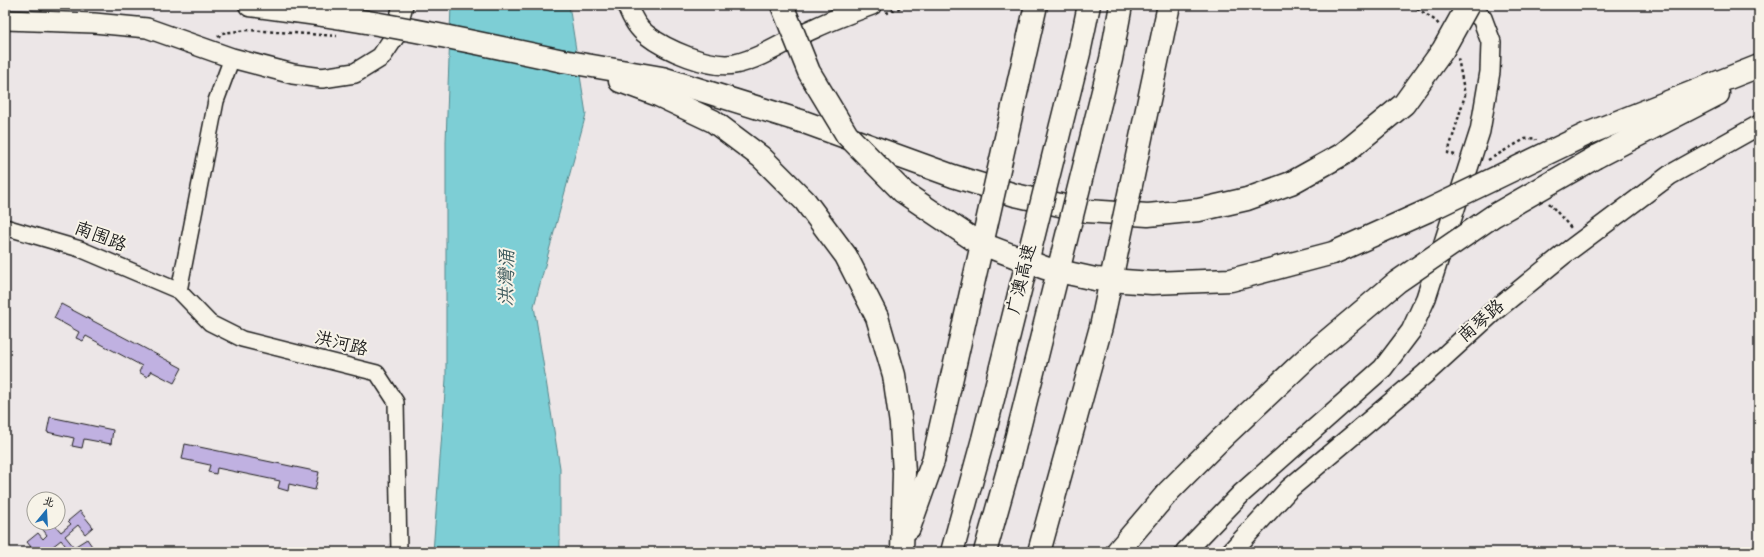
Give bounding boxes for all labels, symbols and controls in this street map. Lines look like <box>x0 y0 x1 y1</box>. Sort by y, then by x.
street label: 南围路 <box>70 216 130 260</box>
street label: 广澳高速 <box>1002 241 1044 317</box>
water label: 洪灣涌 <box>494 248 522 307</box>
street label: 南琴路 <box>1453 294 1511 350</box>
street label: 洪河路 <box>312 326 370 364</box>
north arrow <box>26 491 66 531</box>
text: 北 <box>41 493 56 512</box>

